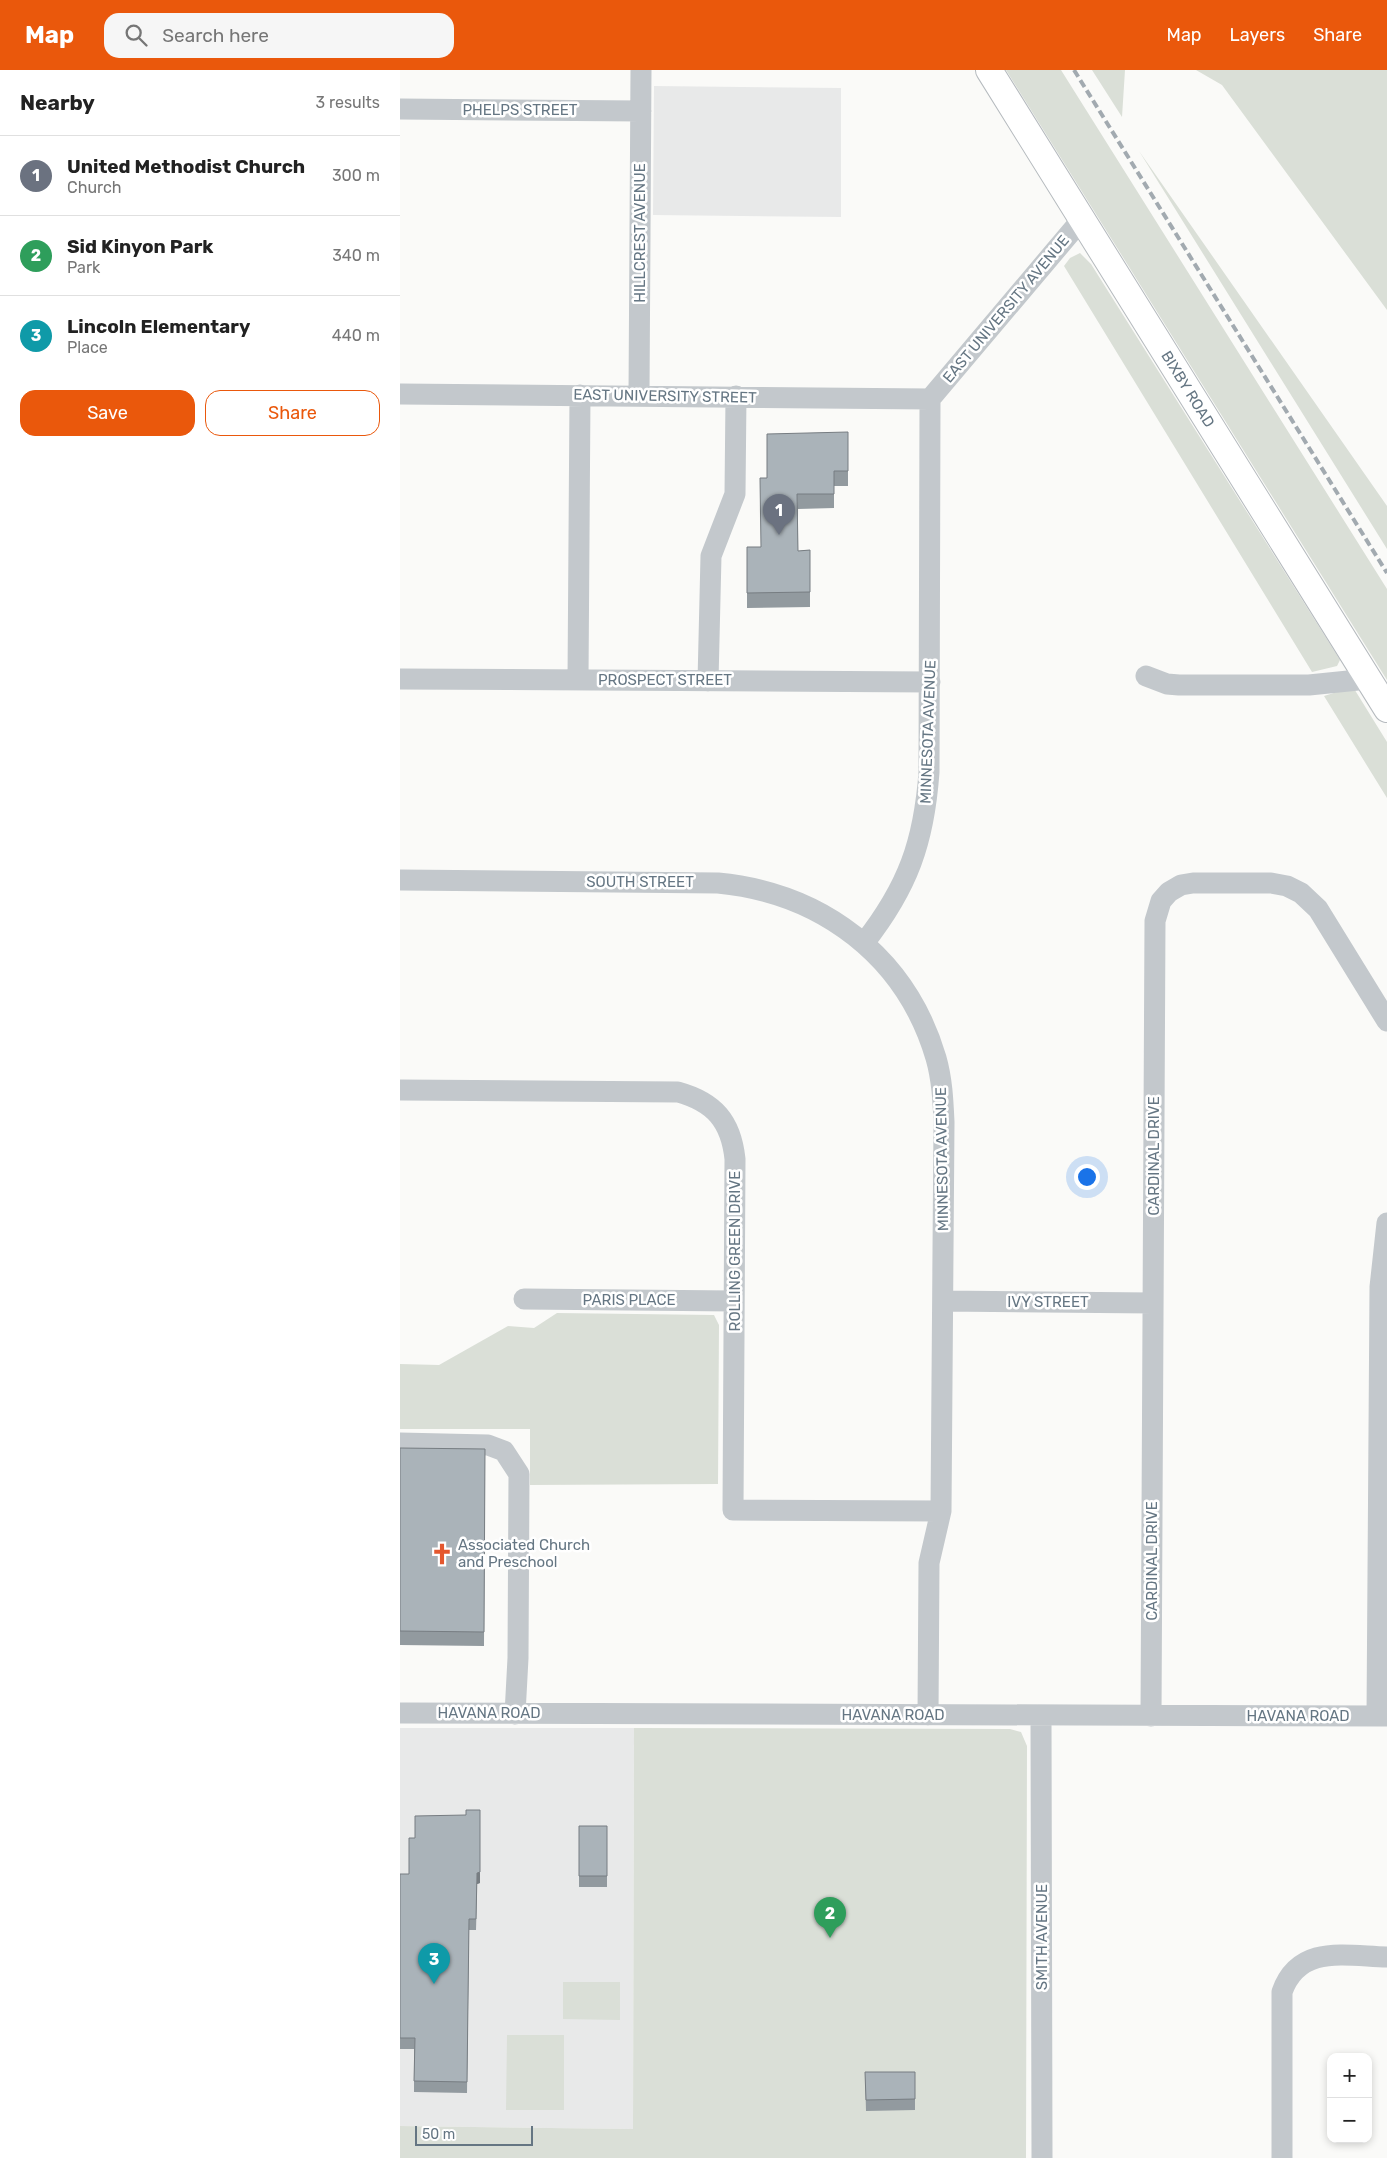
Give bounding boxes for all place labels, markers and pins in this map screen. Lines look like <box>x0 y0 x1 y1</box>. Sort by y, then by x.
pin: 1 <box>763 494 795 535</box>
place label: Associated Church and Preschool <box>458 1536 590 1571</box>
church icon: Associated Church and Preschool <box>429 1541 455 1567</box>
pin: 2 <box>814 1897 846 1938</box>
pin: 3 <box>418 1943 450 1984</box>

